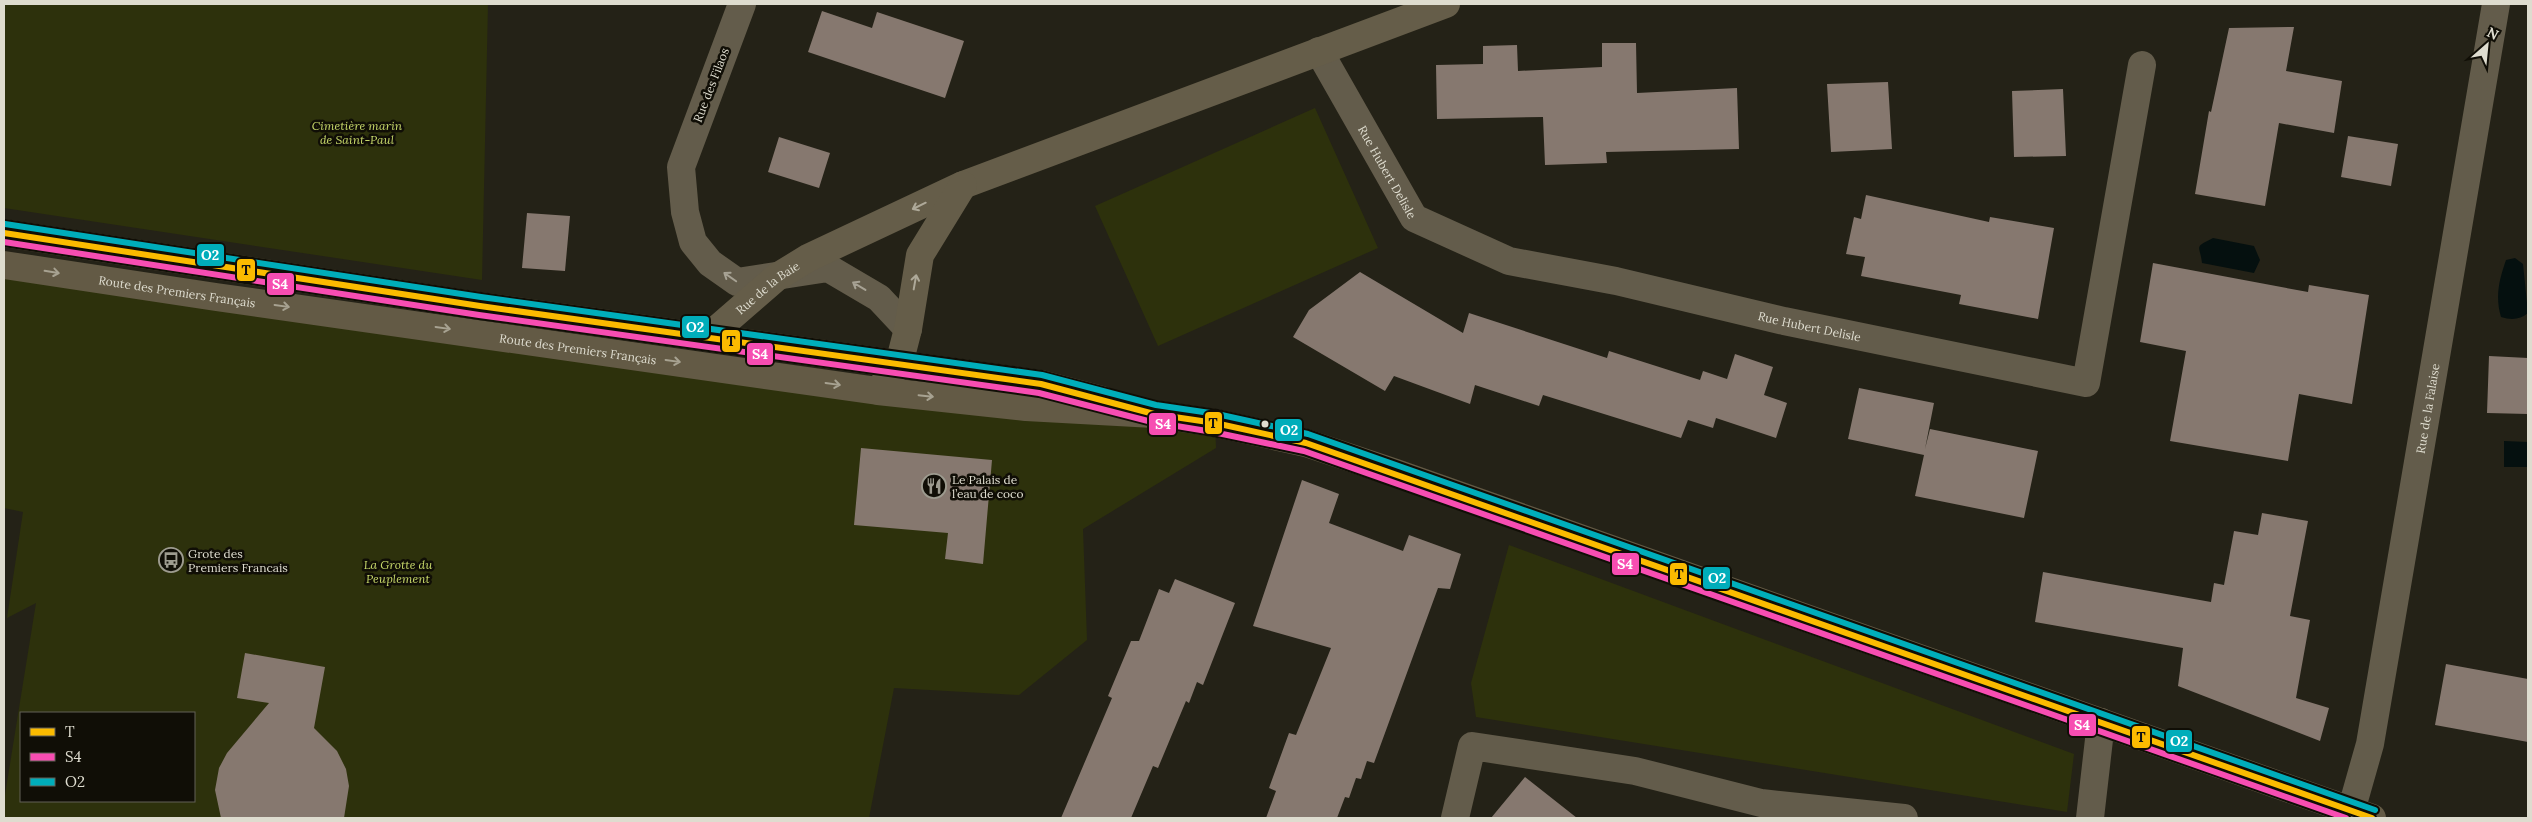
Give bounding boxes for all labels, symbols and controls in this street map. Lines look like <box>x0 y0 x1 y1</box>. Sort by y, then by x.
north arrow <box>2462 20 2512 70</box>
text: N <box>2484 23 2502 44</box>
street label: Rue des Filaos <box>690 45 732 124</box>
park label: Cimetière marin de Saint-Paul <box>312 118 403 147</box>
street label: Rue Hubert Delisle <box>1355 123 1420 221</box>
one-way arrow <box>912 202 927 211</box>
line badge: O2 <box>196 243 225 267</box>
text: O2 <box>201 246 219 264</box>
street label: Rue de la Baie <box>732 257 802 317</box>
line badge: T <box>236 258 256 282</box>
text: T <box>241 261 251 279</box>
one-way arrow <box>44 267 60 277</box>
street label: Route des Premiers Français <box>98 272 257 310</box>
line badge: S4 <box>266 272 295 296</box>
one-way arrow <box>723 272 737 282</box>
one-way arrow <box>910 274 920 290</box>
text: S4 <box>272 275 288 293</box>
one-way arrow <box>852 281 866 291</box>
one-way arrow <box>273 301 289 311</box>
street label: Rue Hubert Delisle <box>1757 308 1863 344</box>
line badge: O2 <box>681 315 710 339</box>
text: O2 <box>686 318 704 336</box>
one-way arrow <box>434 323 450 333</box>
line badge: T <box>721 329 741 353</box>
street label: Route des Premiers Français <box>498 330 658 367</box>
text: T <box>726 332 736 350</box>
line badge: S4 <box>746 342 774 366</box>
text: S4 <box>752 345 768 363</box>
one-way arrow <box>664 356 680 366</box>
street label: Rue de la Falaise <box>2412 362 2442 455</box>
one-way arrow <box>825 379 841 389</box>
one-way arrow <box>918 391 934 401</box>
line badge: T <box>1204 411 1223 435</box>
line badge: S4 <box>1148 412 1177 436</box>
text: T <box>1208 414 1218 432</box>
text: S4 <box>1155 415 1171 433</box>
line badge: O2 <box>1274 418 1303 442</box>
unlabelled marker <box>1260 419 1270 429</box>
text: O2 <box>1280 421 1298 439</box>
place label: Le Palais de l’eau de coco <box>952 472 1023 501</box>
restaurant icon: Le Palais de l’eau de coco <box>921 473 947 499</box>
place label: Grote des Premiers Francais <box>188 546 288 575</box>
bus stop icon: Grote des Premiers Francais <box>158 547 184 573</box>
line badge: S4 <box>1611 552 1640 576</box>
text: S4 <box>1617 555 1633 573</box>
park label: La Grotte du Peuplement <box>364 557 433 586</box>
line badge: T <box>1669 562 1688 586</box>
text: T <box>1674 565 1684 583</box>
line badge: O2 <box>1702 566 1731 590</box>
text: O2 <box>1708 569 1726 587</box>
legend <box>20 712 195 802</box>
line badge: S4 <box>2068 713 2097 737</box>
text: S4 <box>2074 716 2090 734</box>
text: T <box>65 722 75 741</box>
line badge: T <box>2131 725 2151 749</box>
text: T <box>2136 728 2146 746</box>
line badge: O2 <box>2165 729 2193 753</box>
text: O2 <box>2170 732 2188 750</box>
text: S4 <box>65 747 82 766</box>
text: O2 <box>65 772 85 791</box>

